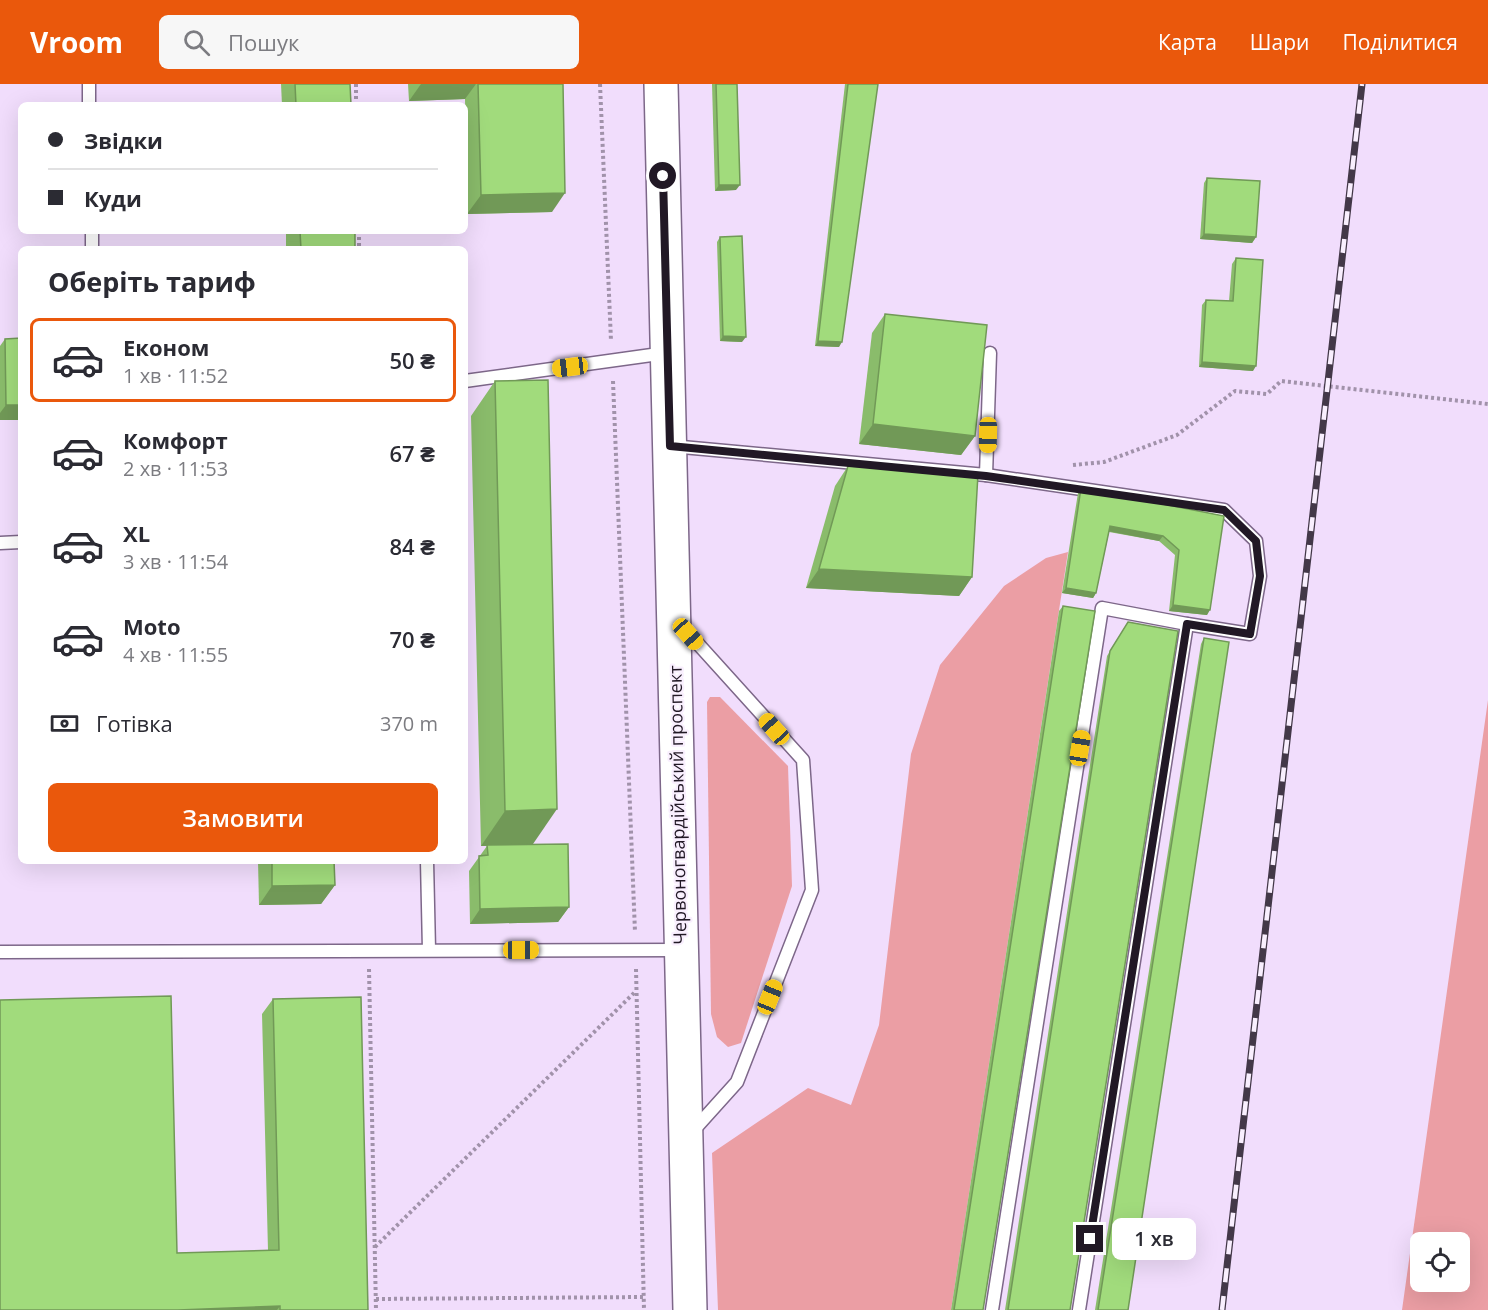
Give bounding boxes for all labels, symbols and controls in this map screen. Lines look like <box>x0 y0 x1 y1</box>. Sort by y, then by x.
search box <box>159 15 579 69</box>
text: Vroom <box>30 23 123 61</box>
icon: search <box>180 26 213 59</box>
text: Пошук <box>228 27 299 57</box>
text: Карта <box>1158 28 1217 56</box>
text: Шари <box>1250 28 1309 56</box>
text: Поділитися <box>1342 28 1458 56</box>
text: Звідки <box>84 125 163 155</box>
route start <box>649 162 676 189</box>
text: Куди <box>84 183 142 213</box>
text: Оберіть тариф <box>48 263 256 300</box>
text: Економ <box>123 332 209 362</box>
icon: car <box>51 333 105 387</box>
text: 50 ₴ <box>389 345 435 375</box>
car <box>551 356 589 378</box>
text: 1 хв · 11:52 <box>123 362 228 389</box>
car <box>979 417 997 453</box>
text: Комфорт <box>123 425 228 455</box>
icon: car <box>51 426 105 480</box>
text: 67 ₴ <box>389 438 435 468</box>
text: 2 хв · 11:53 <box>123 455 228 482</box>
text: XL <box>123 518 150 548</box>
icon: car <box>51 519 105 573</box>
text: 84 ₴ <box>389 531 435 561</box>
text: 3 хв · 11:54 <box>123 548 228 575</box>
text: Moto <box>123 611 181 641</box>
icon: car <box>51 612 105 666</box>
car <box>669 615 707 653</box>
text: 70 ₴ <box>389 624 435 654</box>
text: 4 хв · 11:55 <box>123 641 228 668</box>
street label: Червоногвардійський проспект <box>663 665 691 945</box>
icon: cash <box>48 707 81 740</box>
text: Готівка <box>96 708 173 738</box>
text: 370 m <box>380 710 438 737</box>
car <box>755 710 793 748</box>
car <box>1068 729 1092 767</box>
button: Замовити <box>48 783 438 852</box>
car <box>503 941 539 959</box>
car <box>755 977 785 1017</box>
callout: 1 хв <box>1111 1218 1195 1260</box>
route end <box>1076 1225 1103 1252</box>
text: 1 хв <box>1134 1225 1174 1252</box>
map controls <box>1410 1232 1470 1292</box>
button: locate <box>1410 1232 1470 1292</box>

